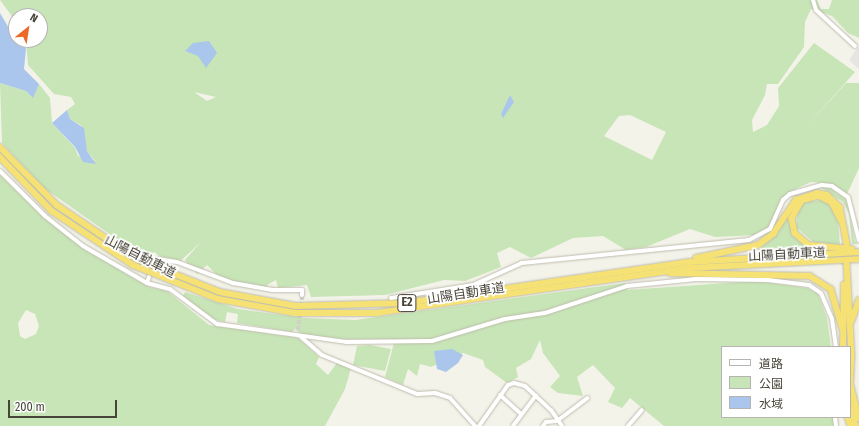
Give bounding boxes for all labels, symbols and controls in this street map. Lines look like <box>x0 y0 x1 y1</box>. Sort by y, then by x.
north arrow <box>8 8 48 48</box>
text: N <box>28 11 40 25</box>
street label: 山陽自動車道 <box>102 232 178 282</box>
street label: 山陽自動車道 <box>748 245 826 265</box>
street label: 山陽自動車道 <box>426 280 506 308</box>
road number: E2 <box>397 293 417 313</box>
legend <box>721 346 851 418</box>
text: 道路 <box>759 357 783 371</box>
text: 公園 <box>759 377 783 391</box>
scale bar <box>10 392 119 418</box>
text: 水域 <box>759 397 783 411</box>
text: 200 m <box>15 400 45 414</box>

